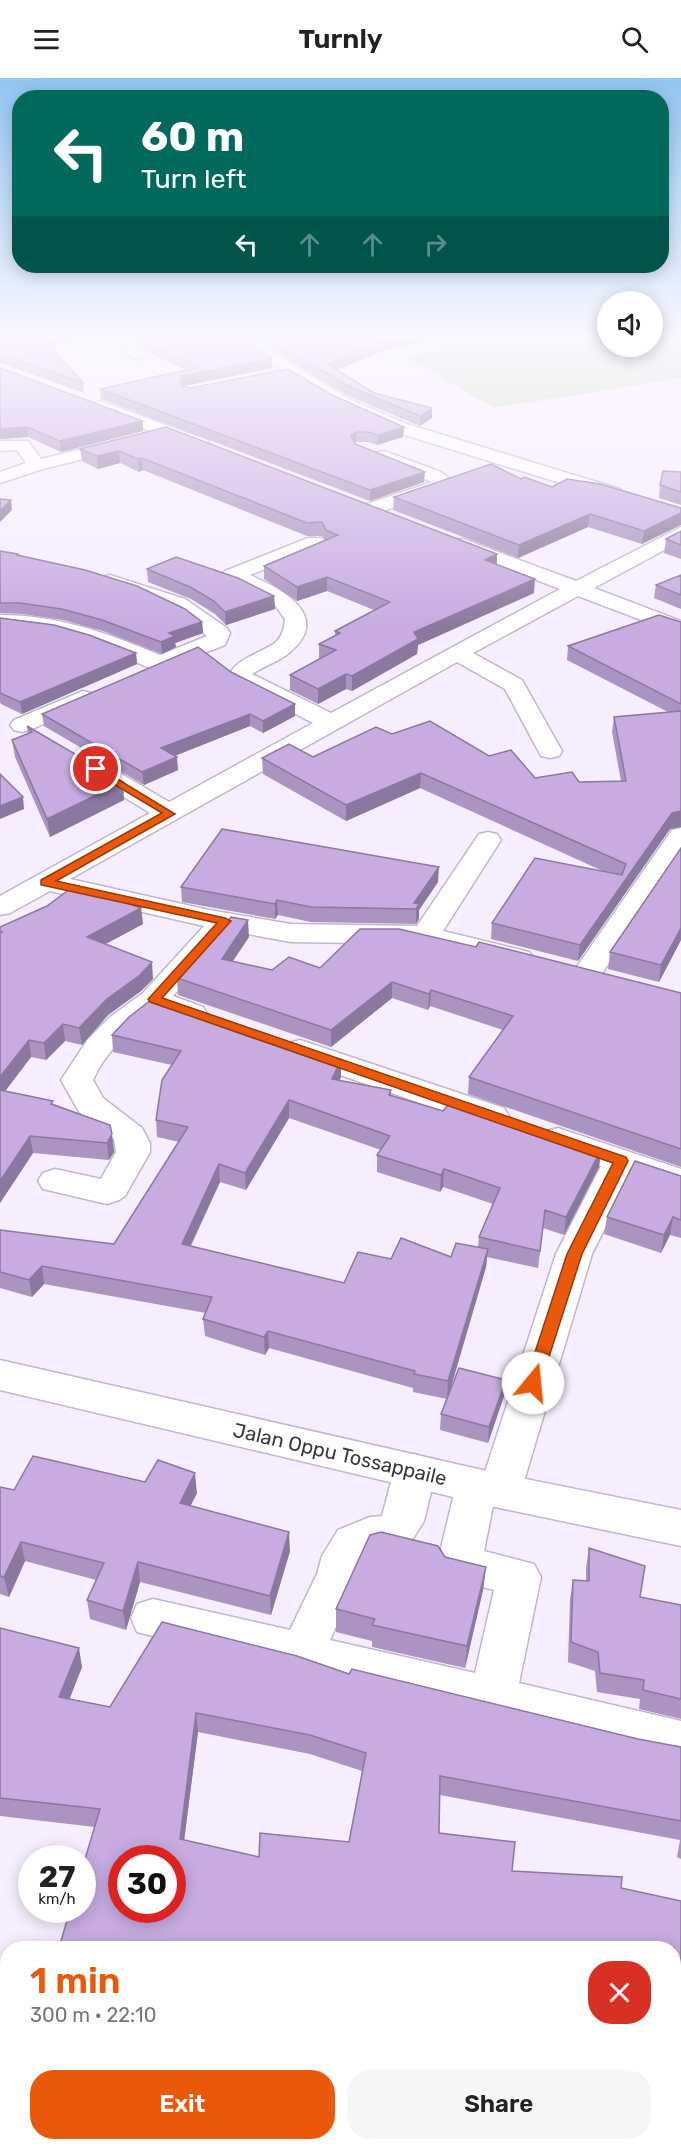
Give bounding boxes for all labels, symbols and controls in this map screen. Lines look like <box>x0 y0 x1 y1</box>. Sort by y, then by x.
icon: menu <box>30 23 63 56</box>
text: Turnly <box>298 23 383 55</box>
icon: search <box>618 23 651 56</box>
text: 60 m <box>141 112 244 162</box>
icon: left <box>42 114 120 192</box>
text: Turn left <box>141 163 246 195</box>
icon: left <box>230 228 263 261</box>
icon: ahead <box>293 228 326 261</box>
icon: ahead <box>356 228 389 261</box>
icon: right <box>419 228 452 261</box>
map controls <box>597 291 663 357</box>
button: sound <box>597 291 663 357</box>
pin <box>70 743 121 794</box>
icon: arrive <box>79 752 112 785</box>
position arrow <box>501 1351 565 1415</box>
street label: Jalan Oppu Tossappaile <box>231 1418 449 1490</box>
speed limit sign: 30 <box>108 1845 186 1923</box>
text: 27 <box>39 1859 75 1895</box>
text: km/h <box>38 1890 76 1908</box>
text: 1 min <box>30 1959 121 2002</box>
button: close <box>588 1961 651 2024</box>
text: 300 m · 22:10 <box>30 2003 156 2027</box>
button: Exit <box>30 2070 335 2139</box>
button: Share <box>347 2070 651 2139</box>

